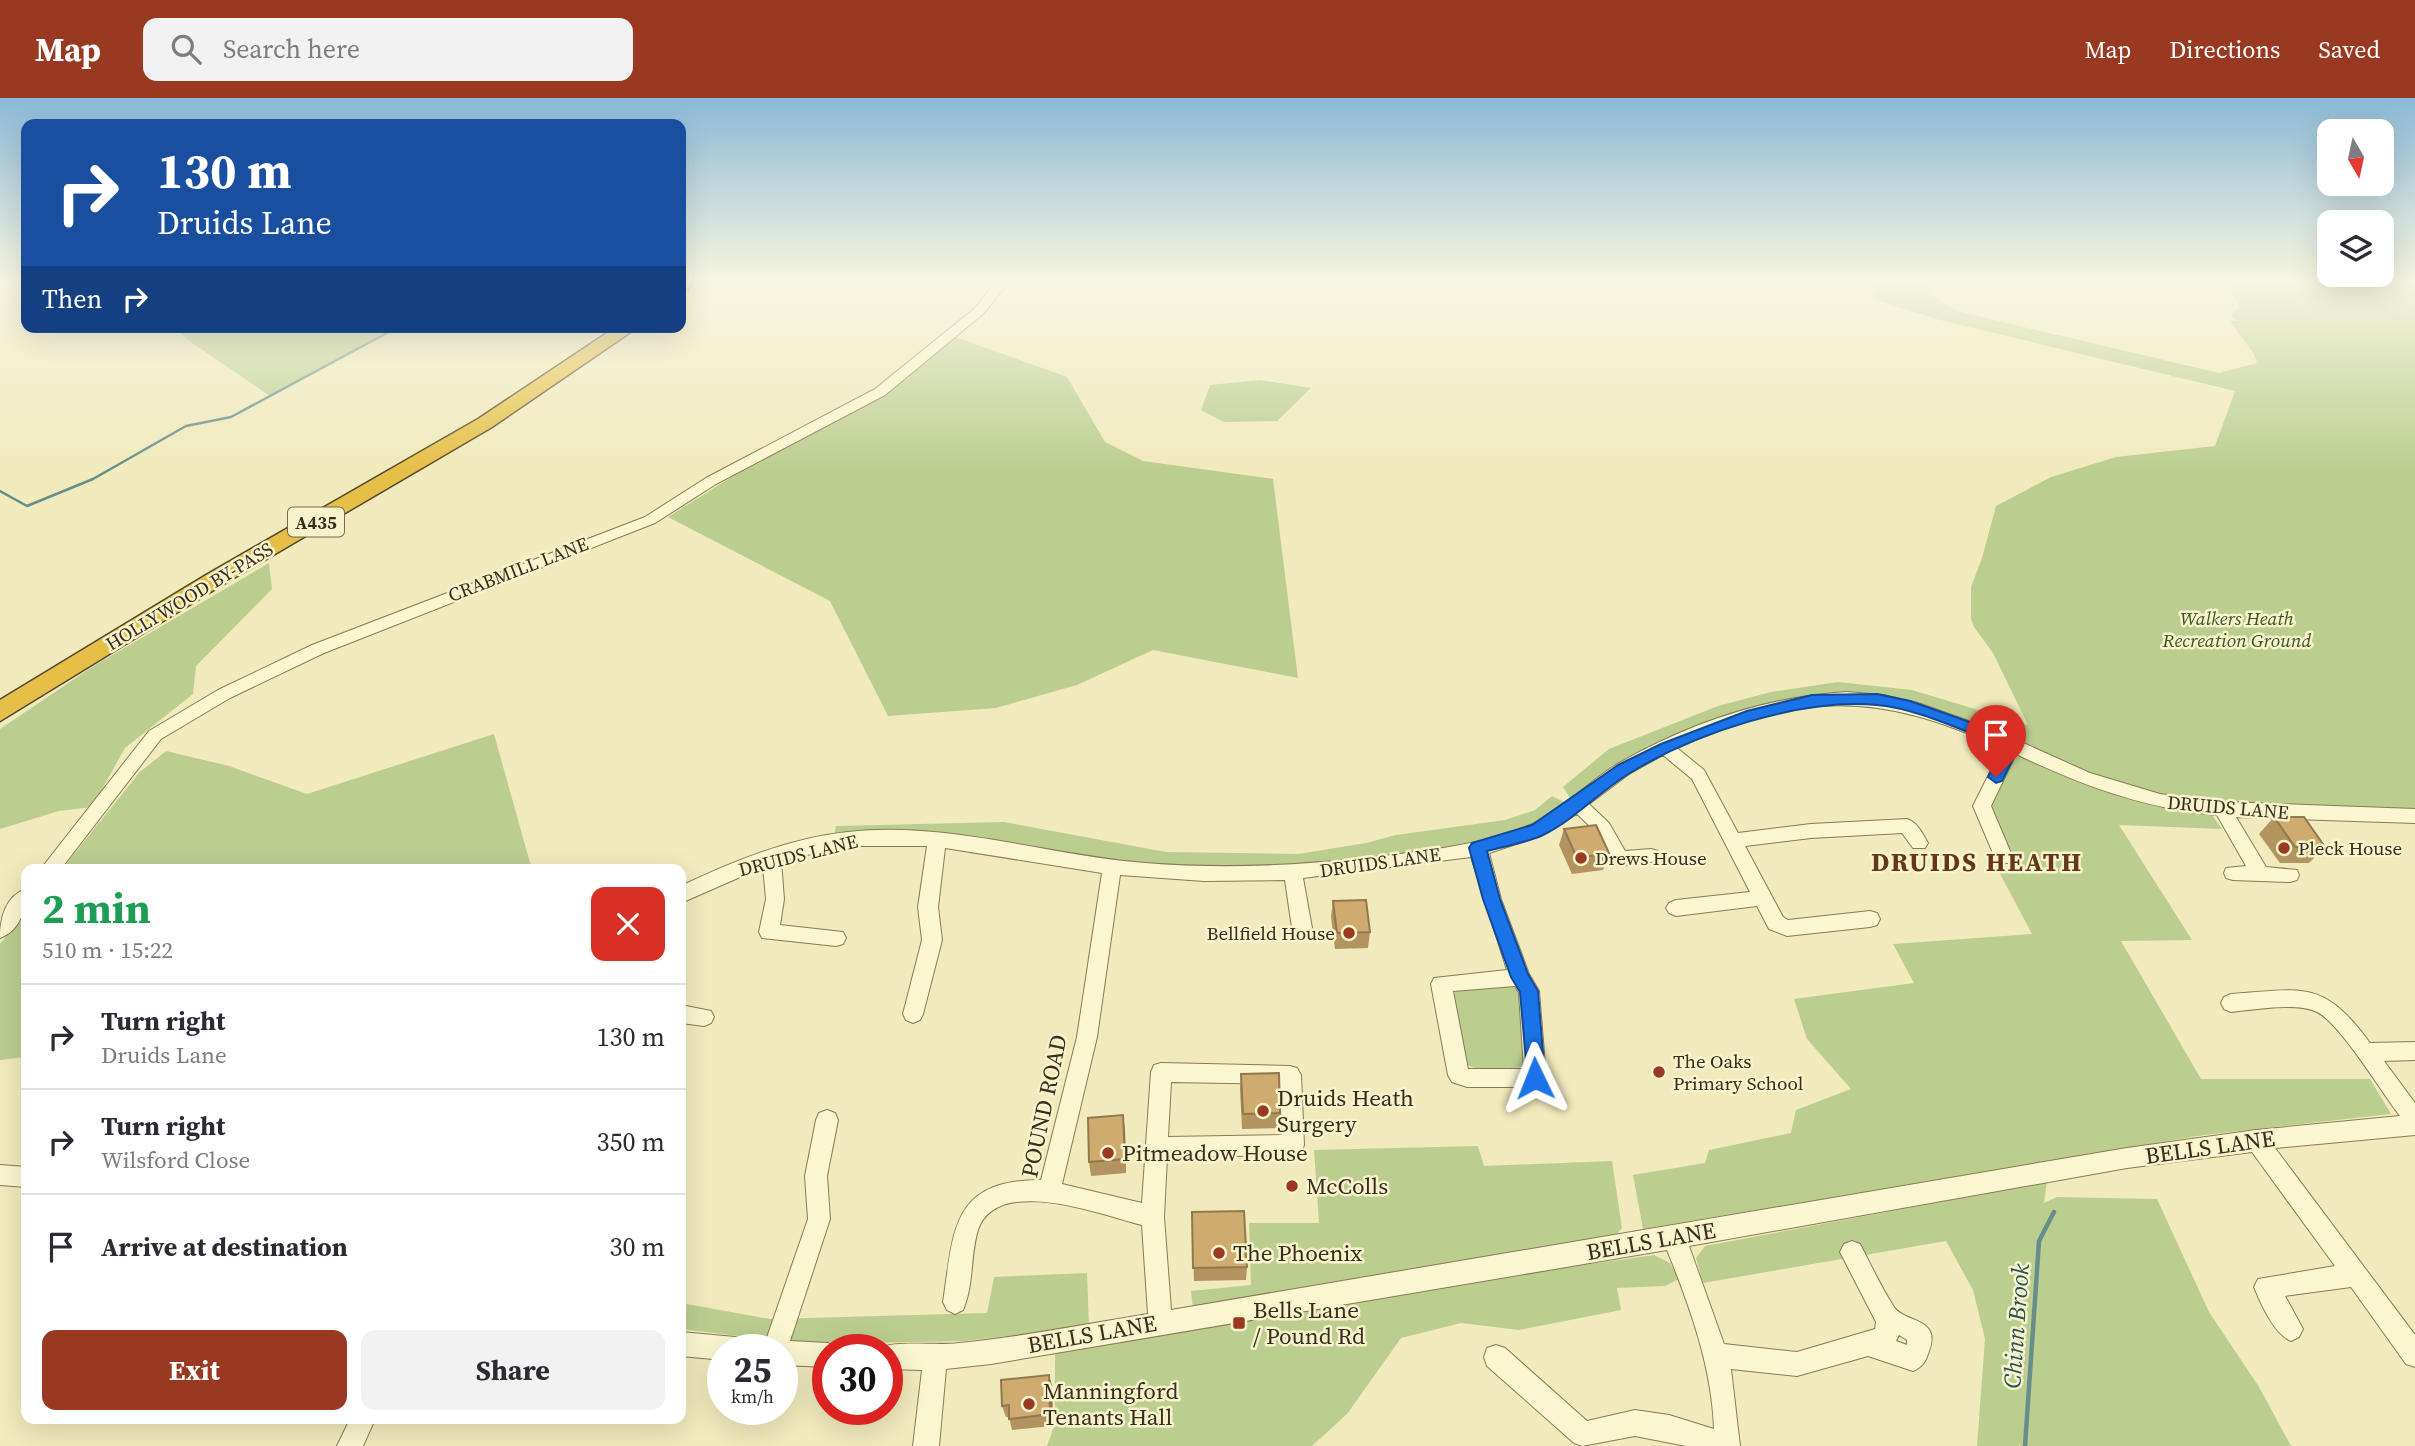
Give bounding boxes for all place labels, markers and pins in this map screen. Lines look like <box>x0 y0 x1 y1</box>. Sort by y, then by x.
pin <box>1966 705 2026 777</box>
place label: Pleck House <box>2298 835 2402 861</box>
marker: Pleck House <box>2276 840 2292 856</box>
place label: Drews House <box>1595 845 1707 871</box>
marker: Drews House <box>1573 850 1589 866</box>
place label: Bellfield House <box>1206 920 1335 946</box>
marker: Bellfield House <box>1341 925 1357 941</box>
place label: The Oaks Primary School <box>1673 1048 1804 1096</box>
marker: The Oaks Primary School <box>1651 1064 1667 1080</box>
place label: Druids Heath Surgery <box>1277 1082 1414 1140</box>
marker: Druids Heath Surgery <box>1255 1103 1271 1119</box>
place label: Pitmeadow House <box>1122 1137 1308 1169</box>
marker: Pitmeadow House <box>1100 1145 1116 1161</box>
place label: McColls <box>1306 1170 1388 1202</box>
marker: McColls <box>1284 1178 1300 1194</box>
place label: The Phoenix <box>1233 1237 1362 1269</box>
marker: The Phoenix <box>1211 1245 1227 1261</box>
place label: Bells Lane / Pound Rd <box>1253 1294 1365 1352</box>
marker: Bells Lane / Pound Rd <box>1231 1315 1247 1331</box>
place label: Manningford Tenants Hall <box>1043 1375 1178 1433</box>
marker: Manningford Tenants Hall <box>1021 1396 1037 1412</box>

